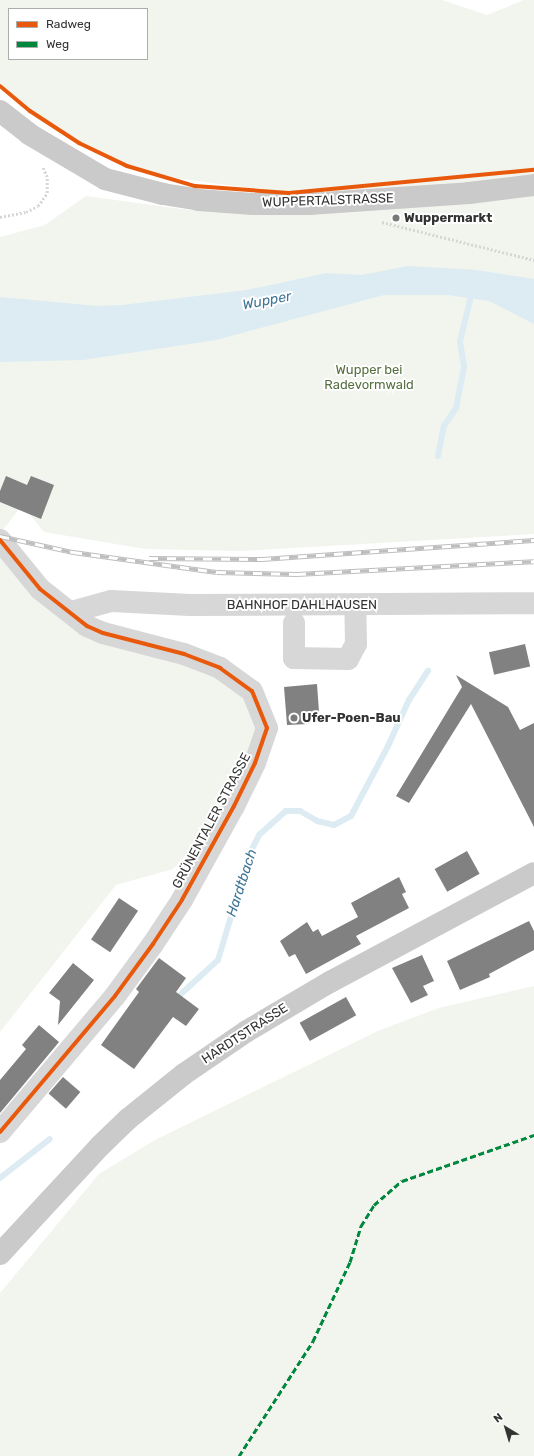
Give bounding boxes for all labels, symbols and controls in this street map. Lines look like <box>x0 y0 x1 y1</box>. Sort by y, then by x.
legend <box>8 8 148 60</box>
text: Radweg <box>46 17 91 31</box>
text: Weg <box>46 37 69 51</box>
street label: WUPPERTALSTRASSE <box>262 191 394 211</box>
place label: Wuppermarkt <box>404 210 492 226</box>
marker: Wuppermarkt <box>391 213 401 223</box>
water label: Wupper <box>241 288 293 314</box>
park label: Wupper bei Radevormwald <box>324 363 414 394</box>
street label: BAHNHOF DAHLHAUSEN <box>227 597 377 613</box>
place label: Ufer-Poen-Bau <box>302 710 401 726</box>
marker: Ufer-Poen-Bau <box>289 713 299 723</box>
street label: GRÜNENTALER STRASSE <box>170 751 254 891</box>
water label: Hardtbach <box>223 847 261 919</box>
street label: HARDTSTRASSE <box>199 1000 291 1068</box>
north arrow <box>486 1408 526 1448</box>
text: N <box>491 1411 505 1426</box>

